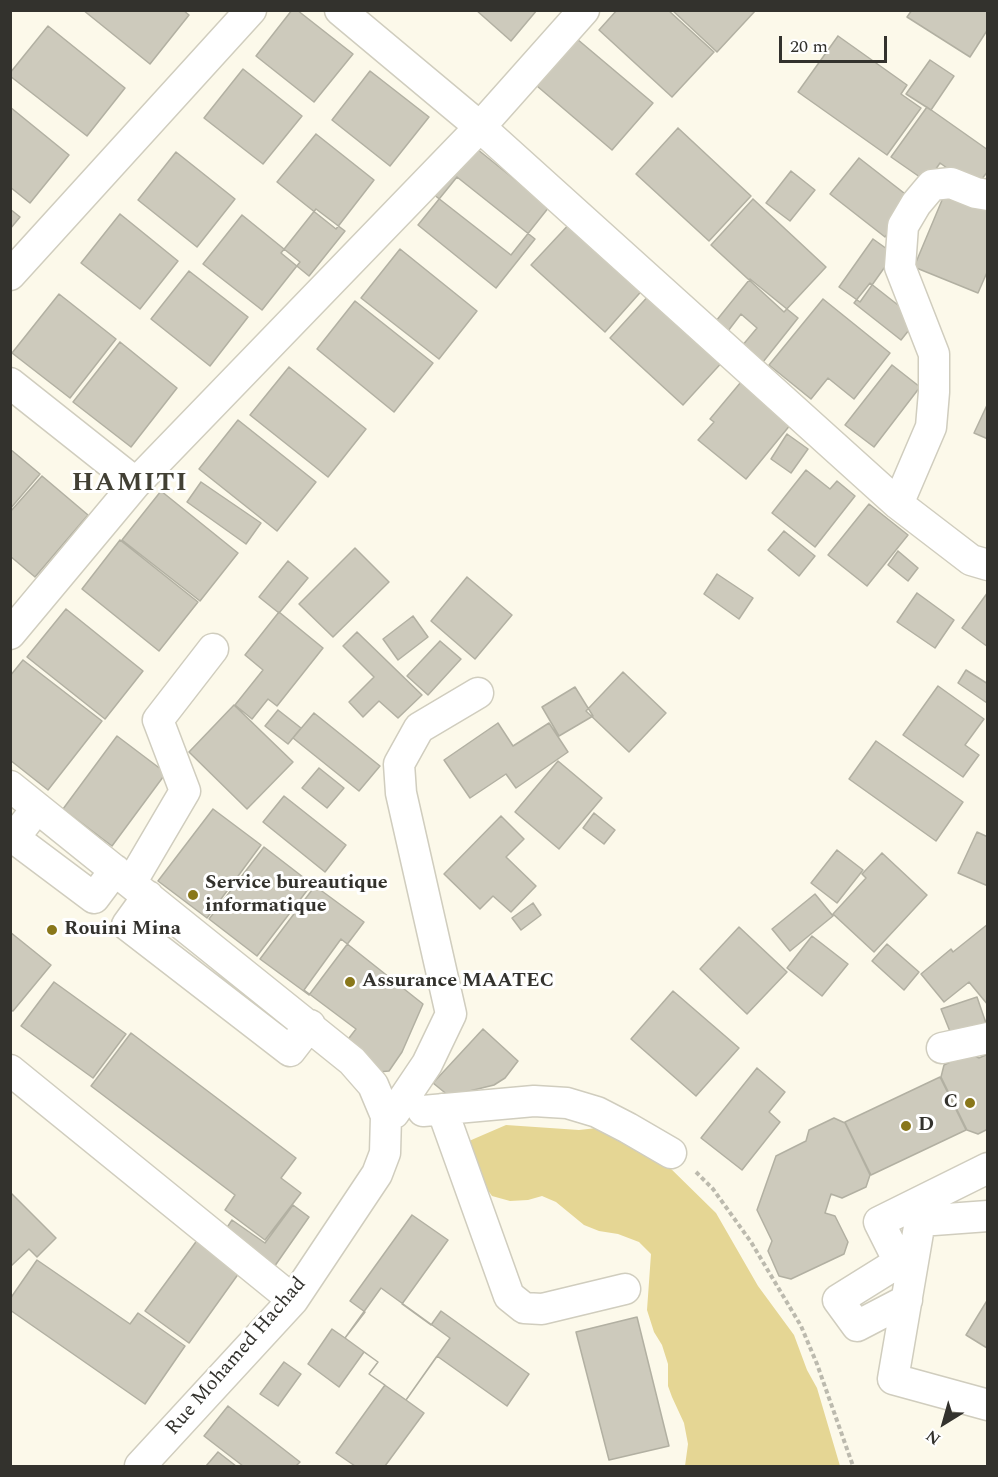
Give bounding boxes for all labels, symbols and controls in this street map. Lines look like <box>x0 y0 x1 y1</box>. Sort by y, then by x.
scale bar <box>782 24 890 62</box>
text: 20 m <box>790 33 828 60</box>
district label: HAMITI <box>72 469 188 501</box>
place label: Service bureautique informatique <box>205 872 388 919</box>
marker: Service bureautique informatique <box>186 888 200 902</box>
place label: Rouini Mina <box>64 918 181 942</box>
marker: Rouini Mina <box>45 923 59 937</box>
place label: Assurance MAATEC <box>362 970 554 994</box>
marker: Assurance MAATEC <box>343 975 357 989</box>
place label: C <box>944 1091 958 1115</box>
marker: C <box>963 1096 977 1110</box>
place label: D <box>918 1114 934 1138</box>
marker: D <box>899 1119 913 1133</box>
street label: Rue Mohamed Hachad <box>162 1273 312 1441</box>
north arrow <box>914 1393 974 1453</box>
text: N <box>921 1424 946 1451</box>

